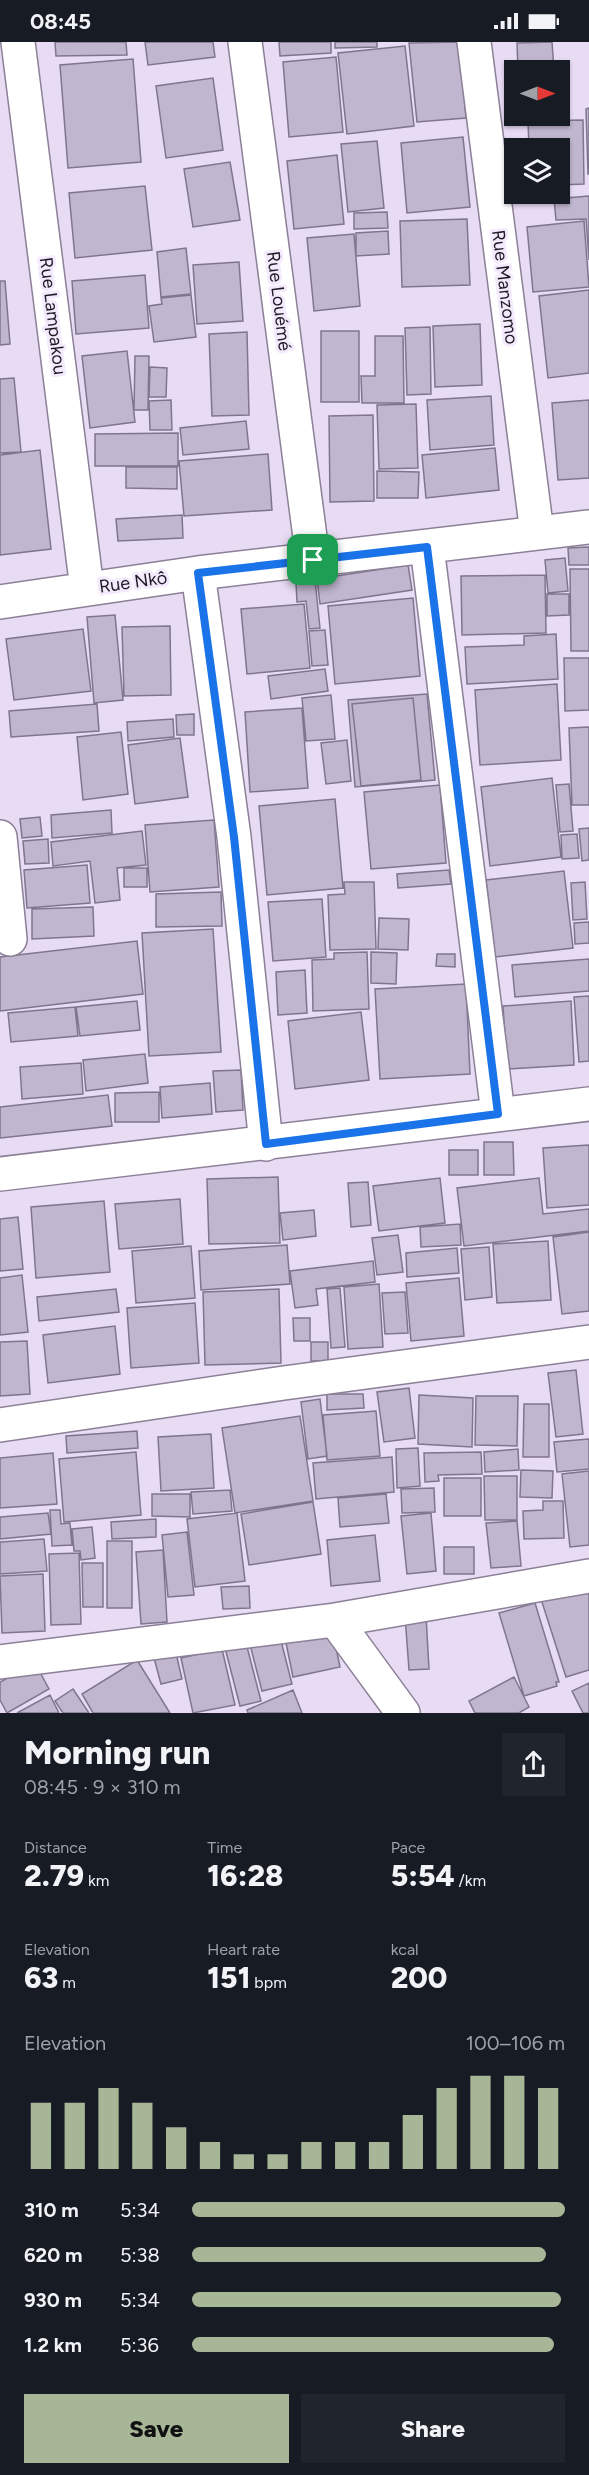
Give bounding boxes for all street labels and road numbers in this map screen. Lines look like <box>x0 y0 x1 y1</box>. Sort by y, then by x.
street label: Rue Manzomo <box>487 229 523 345</box>
street label: Rue Louémé <box>262 250 296 352</box>
street label: Rue Lampakou <box>35 256 71 376</box>
street label: Rue Nkô <box>98 566 168 598</box>

